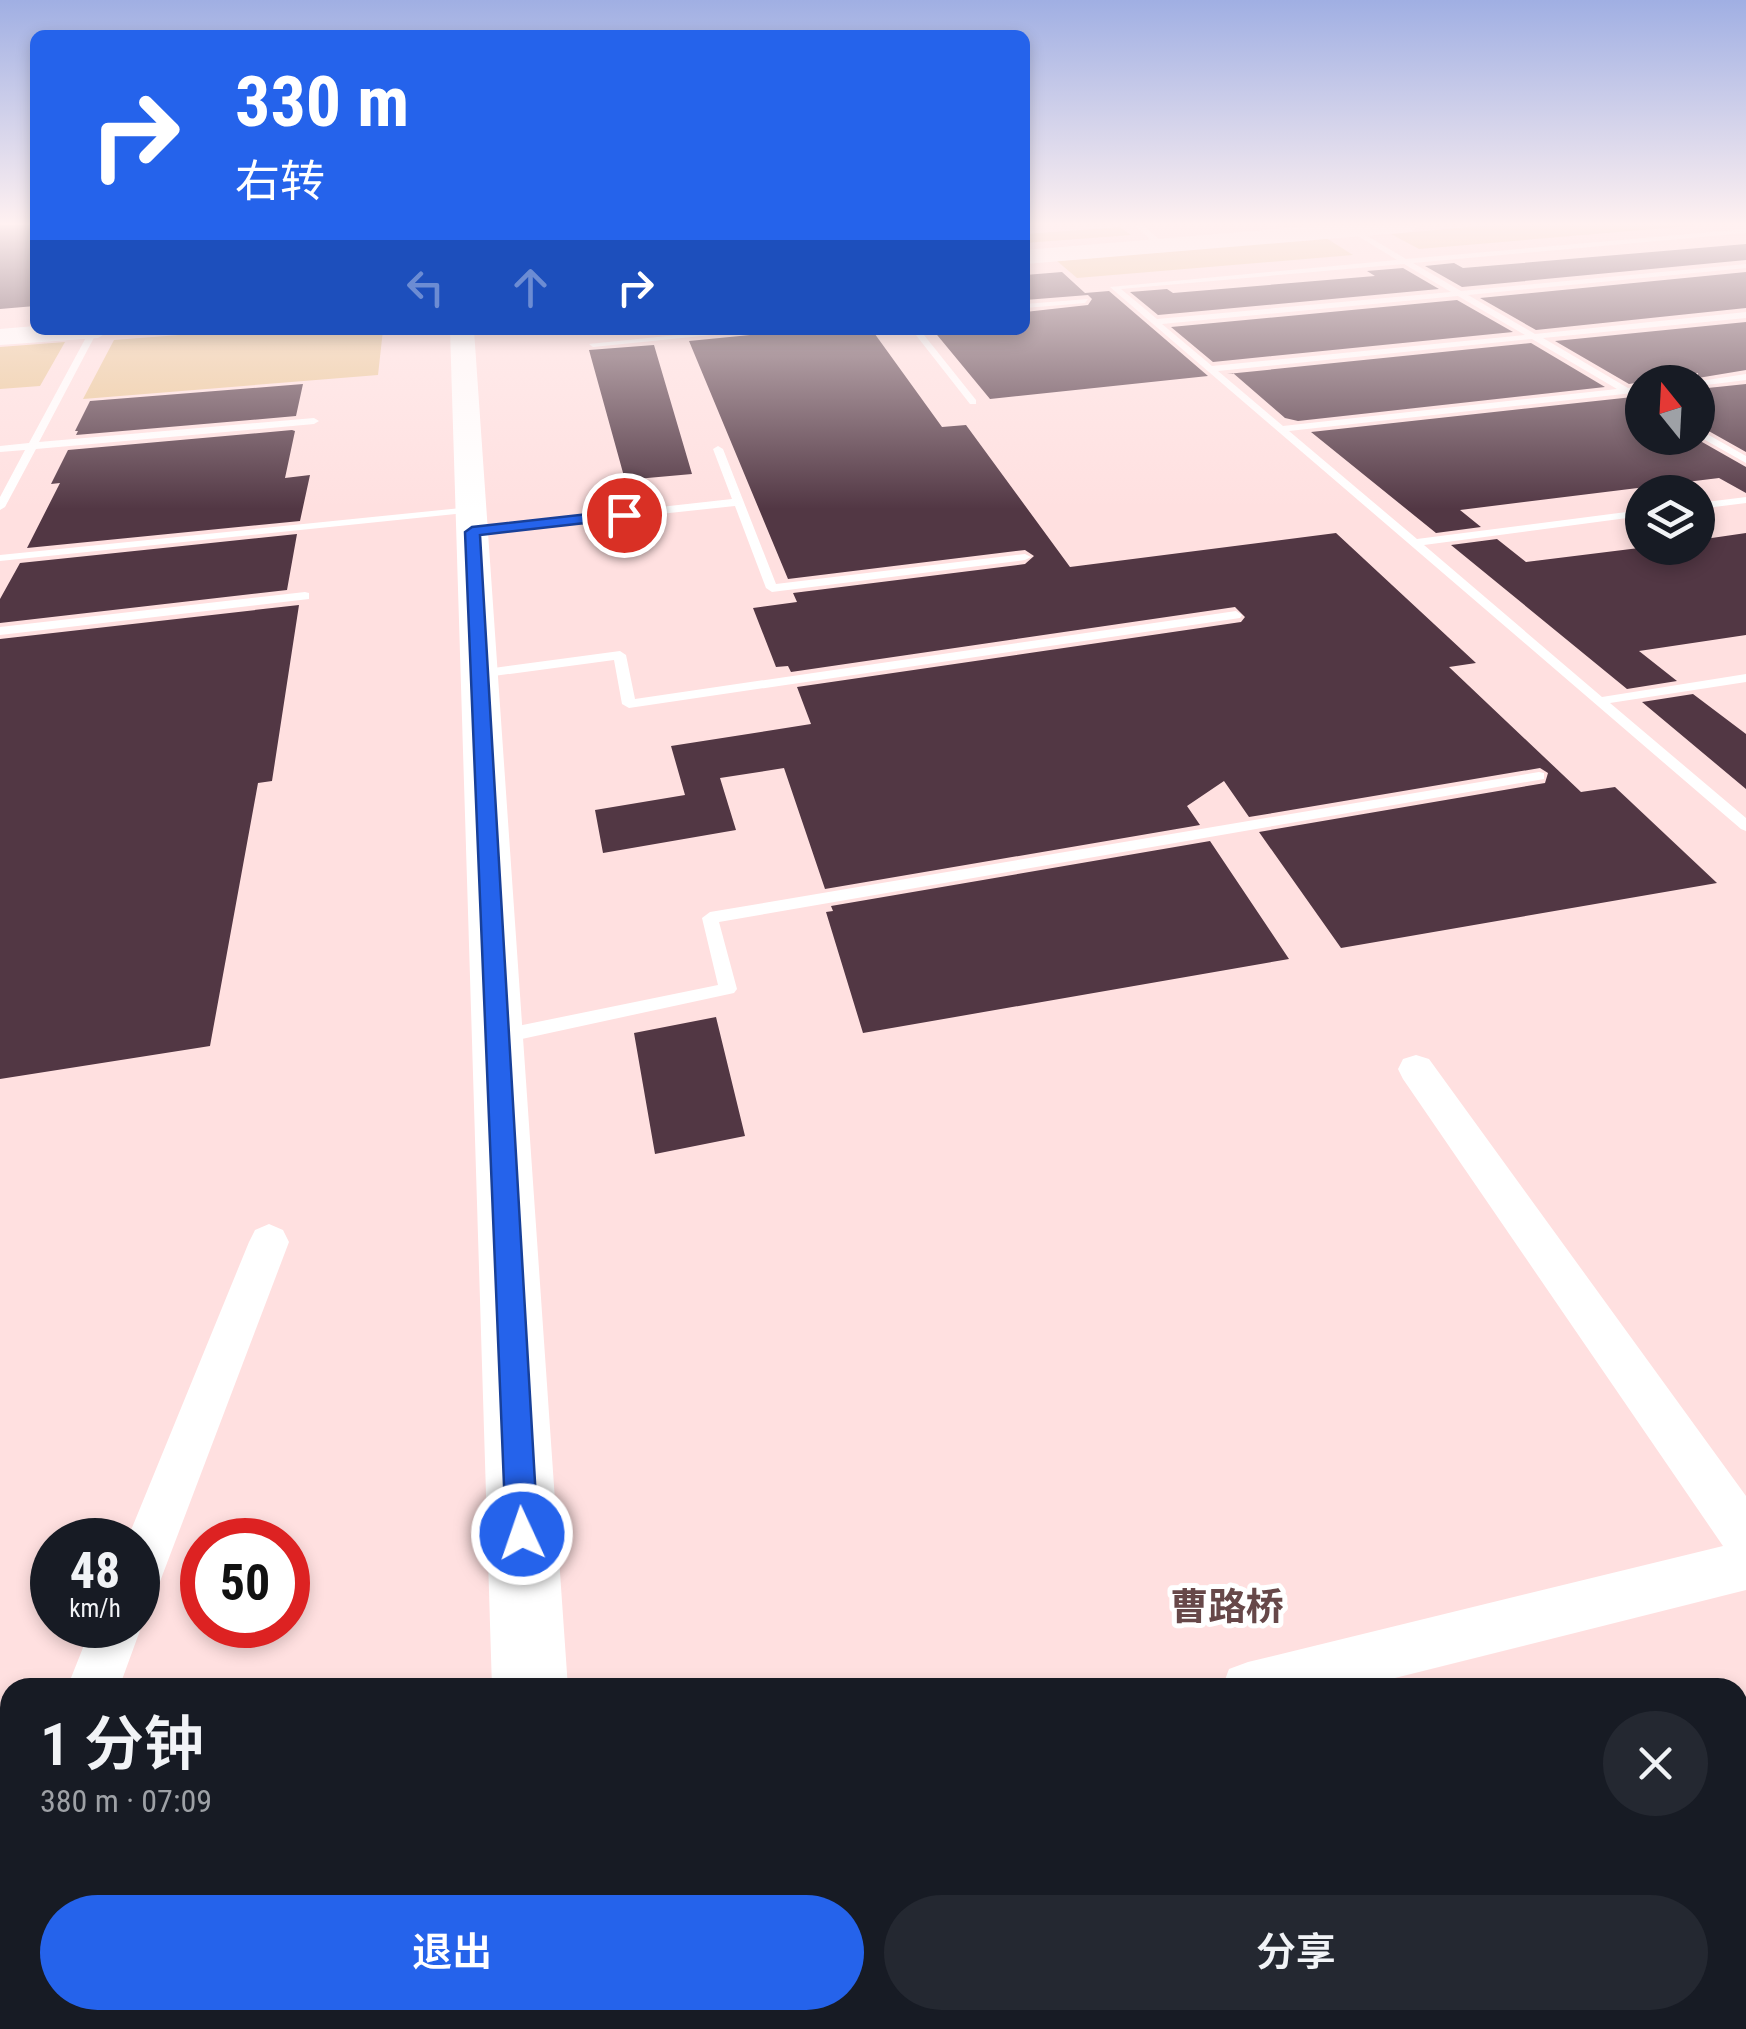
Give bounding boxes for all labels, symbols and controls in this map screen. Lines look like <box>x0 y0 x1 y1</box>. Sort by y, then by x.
text: 330 m <box>235 61 409 143</box>
icon: right <box>70 70 200 200</box>
text: 右转 <box>235 155 325 208</box>
icon: left <box>398 260 453 315</box>
icon: ahead <box>503 260 558 315</box>
icon: right <box>608 260 663 315</box>
north arrow <box>1625 365 1715 455</box>
map controls <box>1625 365 1715 565</box>
pin <box>582 473 667 558</box>
button: layers <box>1625 475 1715 565</box>
icon: arrive <box>597 488 652 543</box>
position arrow <box>470 1482 574 1586</box>
speed limit sign: 50 <box>180 1518 310 1648</box>
text: 48 <box>70 1542 120 1600</box>
district label: 曹路桥 <box>1170 1585 1284 1629</box>
text: km/h <box>69 1594 121 1623</box>
text: 1 分钟 <box>40 1709 204 1780</box>
button: close <box>1603 1711 1708 1816</box>
text: 380 m · 07:09 <box>40 1782 212 1820</box>
button: 退出 <box>40 1895 864 2010</box>
button: 分享 <box>884 1895 1708 2010</box>

